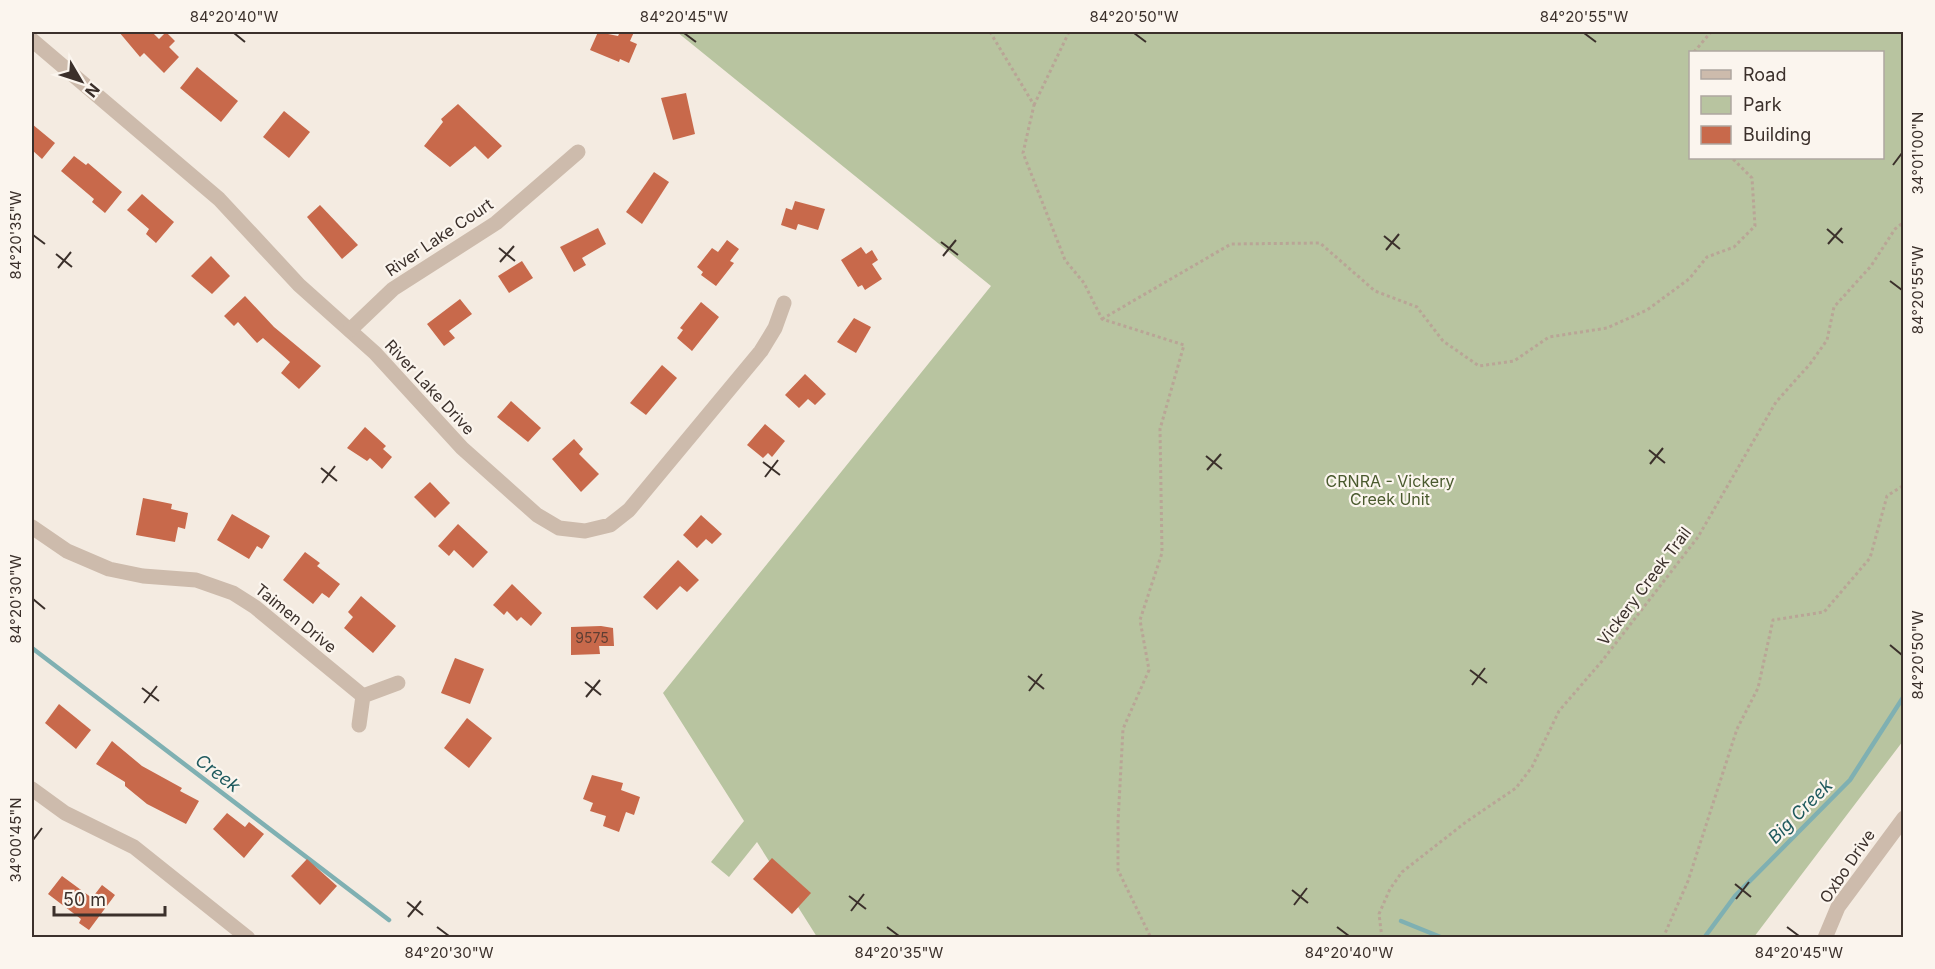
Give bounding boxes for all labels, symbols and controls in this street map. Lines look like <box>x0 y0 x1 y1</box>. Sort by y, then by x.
text: 84°20'40"W <box>190 7 279 26</box>
text: 84°20'45"W <box>640 7 728 26</box>
text: 84°20'50"W <box>1090 7 1179 26</box>
text: 84°20'55"W <box>1540 7 1629 26</box>
north arrow <box>51 51 111 111</box>
legend <box>1689 51 1884 159</box>
text: Road <box>1743 64 1786 85</box>
text: N <box>81 79 104 101</box>
text: Park <box>1743 94 1782 115</box>
text: 34°01'00"N <box>1908 112 1927 194</box>
text: Building <box>1743 124 1811 145</box>
text: 84°20'35"W <box>6 190 25 279</box>
street label: River Lake Court <box>381 194 497 280</box>
text: 84°20'55"W <box>1908 245 1927 334</box>
street label: River Lake Drive <box>381 335 479 439</box>
park label: CRNRA - Vickery Creek Unit <box>1326 471 1454 509</box>
street label: Vickery Creek Trail <box>1593 523 1695 649</box>
text: 84°20'30"W <box>6 554 25 644</box>
street label: Taimen Drive <box>251 579 341 657</box>
text: 84°20'50"W <box>1908 610 1927 699</box>
house number: 9575 <box>575 629 609 646</box>
water label: Creek <box>192 749 245 797</box>
water label: Big Creek <box>1763 774 1837 848</box>
text: 34°00'45"N <box>6 797 25 883</box>
street label: Oxbo Drive <box>1815 825 1879 907</box>
scale bar <box>54 879 165 917</box>
text: 50 m <box>63 889 106 910</box>
text: 84°20'30"W <box>404 943 494 962</box>
text: 84°20'35"W <box>855 943 944 962</box>
text: 84°20'40"W <box>1305 943 1394 962</box>
text: 84°20'45"W <box>1755 943 1843 962</box>

